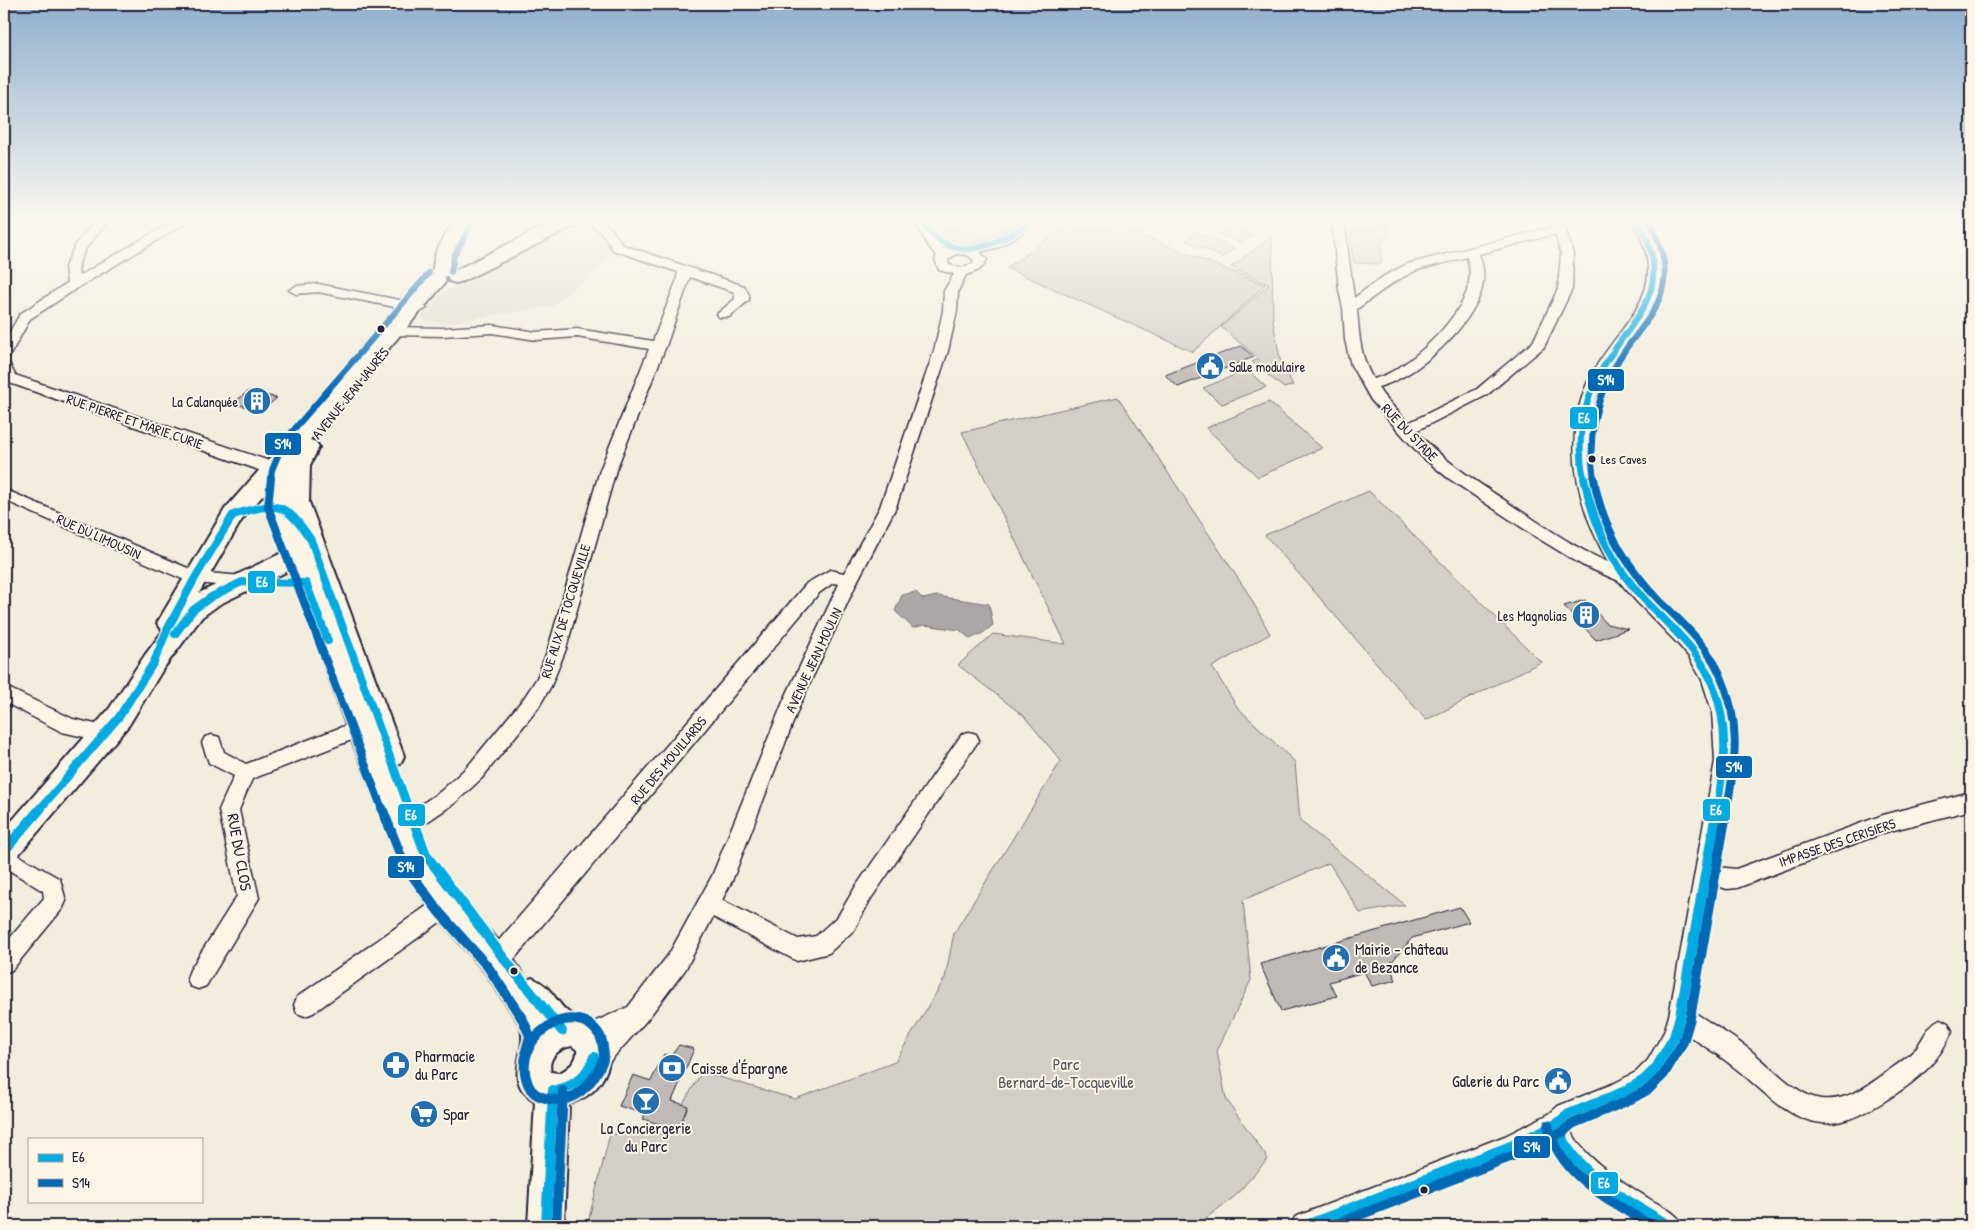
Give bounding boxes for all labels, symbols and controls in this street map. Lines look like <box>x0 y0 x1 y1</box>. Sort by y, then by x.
unlabelled marker <box>376 324 386 334</box>
street label: AVENUE JEAN JAURÈS <box>307 343 393 443</box>
public building icon: Salle modulaire <box>1195 351 1225 381</box>
place label: Salle modulaire <box>1229 357 1306 376</box>
line badge: S14 <box>1587 368 1625 392</box>
text: S14 <box>1598 370 1615 389</box>
building icon: La Calanquée <box>242 386 272 416</box>
street label: RUE PIERRE ET MARIE CURIE <box>64 389 206 453</box>
place label: La Calanquée <box>172 392 238 412</box>
street label: RUE DU STADE <box>1378 399 1442 465</box>
line badge: E6 <box>1569 406 1598 430</box>
text: E6 <box>1578 408 1590 427</box>
line badge: S14 <box>264 432 302 456</box>
text: S14 <box>275 434 292 453</box>
place label: Les Caves <box>1601 450 1647 468</box>
marker: Les Caves <box>1587 454 1597 464</box>
street label: RUE DU LIMOUSIN <box>54 509 144 563</box>
street label: RUE ALIX DE TOCQUEVILLE <box>536 542 594 680</box>
line badge: E6 <box>247 570 276 594</box>
text: E6 <box>256 572 268 591</box>
building icon: Les Magnolias <box>1571 600 1601 630</box>
street label: AVENUE JEAN MOULIN <box>780 604 846 716</box>
place label: Les Magnolias <box>1498 606 1567 626</box>
street label: RUE DES MOUILLARDS <box>625 711 711 808</box>
line badge: S14 <box>1715 755 1753 779</box>
text: S14 <box>1726 757 1743 776</box>
line badge: E6 <box>1702 798 1731 822</box>
text: E6 <box>1710 800 1722 819</box>
line badge: E6 <box>397 803 426 827</box>
text: E6 <box>405 805 417 824</box>
street label: RUE DU CLOS <box>222 812 258 893</box>
street label: IMPASSE DES CERISIERS <box>1776 813 1898 871</box>
line badge: S14 <box>387 855 425 879</box>
text: S14 <box>398 857 415 876</box>
place label: Mairie - château de Bezance <box>1355 938 1449 978</box>
public building icon: Mairie - château de Bezance <box>1321 943 1351 973</box>
unlabelled marker <box>509 966 519 976</box>
place label: Pharmacie du Parc <box>415 1045 476 1085</box>
pharmacy icon: Pharmacie du Parc <box>381 1050 411 1080</box>
bank icon: Caisse d'Épargne <box>657 1053 687 1083</box>
park label: Parc Bernard-de-Tocqueville <box>998 1053 1134 1093</box>
place label: Caisse d'Épargne <box>691 1057 789 1079</box>
public building icon: Galerie du Parc <box>1543 1066 1573 1096</box>
place label: Galerie du Parc <box>1452 1070 1540 1092</box>
bar icon: La Conciergerie du Parc <box>631 1086 661 1116</box>
supermarket icon: Spar <box>409 1099 439 1129</box>
place label: Spar <box>443 1103 470 1125</box>
place label: La Conciergerie du Parc <box>601 1117 692 1157</box>
line badge: S14 <box>1513 1135 1551 1159</box>
text: S14 <box>1524 1137 1541 1156</box>
legend <box>28 1138 202 1202</box>
text: E6 <box>72 1146 85 1167</box>
line badge: E6 <box>1590 1171 1619 1195</box>
text: S14 <box>72 1172 90 1193</box>
text: E6 <box>1598 1173 1610 1192</box>
unlabelled marker <box>1419 1185 1429 1195</box>

